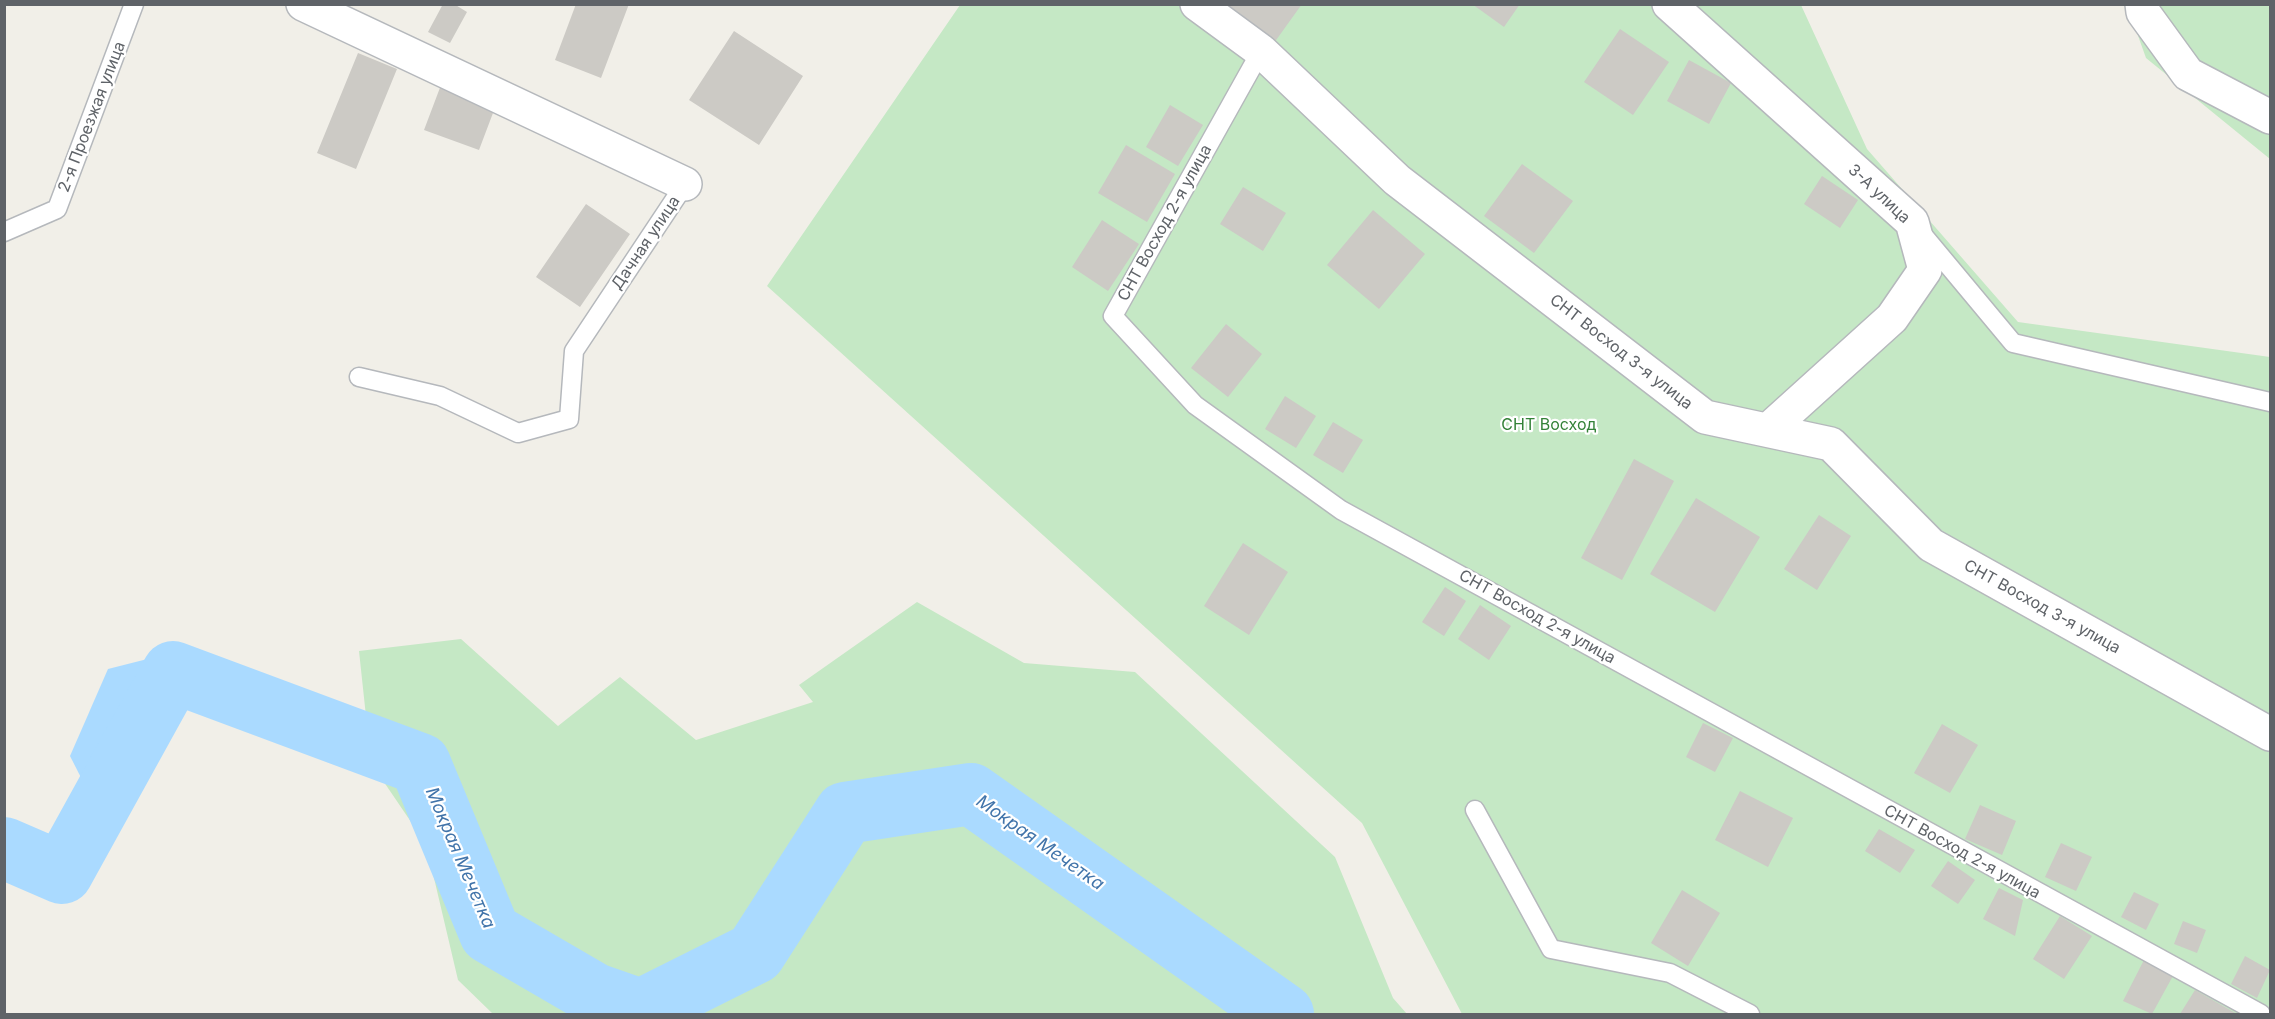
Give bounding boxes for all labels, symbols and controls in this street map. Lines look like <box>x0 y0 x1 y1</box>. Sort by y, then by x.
street label: 2-я Проезжая улица <box>54 39 130 195</box>
street label: СНТ Восход 2-я улица <box>1114 142 1216 304</box>
street label: 3-А улица <box>1844 160 1914 228</box>
street label: Дачная улица <box>608 193 684 293</box>
street label: СНТ Восход 3-я улица <box>1546 290 1696 414</box>
park label: СНТ Восход <box>1501 415 1597 435</box>
street label: СНТ Восход 3-я улица <box>1960 556 2124 658</box>
street label: СНТ Восход 2-я улица <box>1456 566 1618 668</box>
water label: Мокрая Мечетка <box>421 784 499 932</box>
water label: Мокрая Мечетка <box>972 791 1108 895</box>
street label: СНТ Восход 2-я улица <box>1881 801 2043 903</box>

